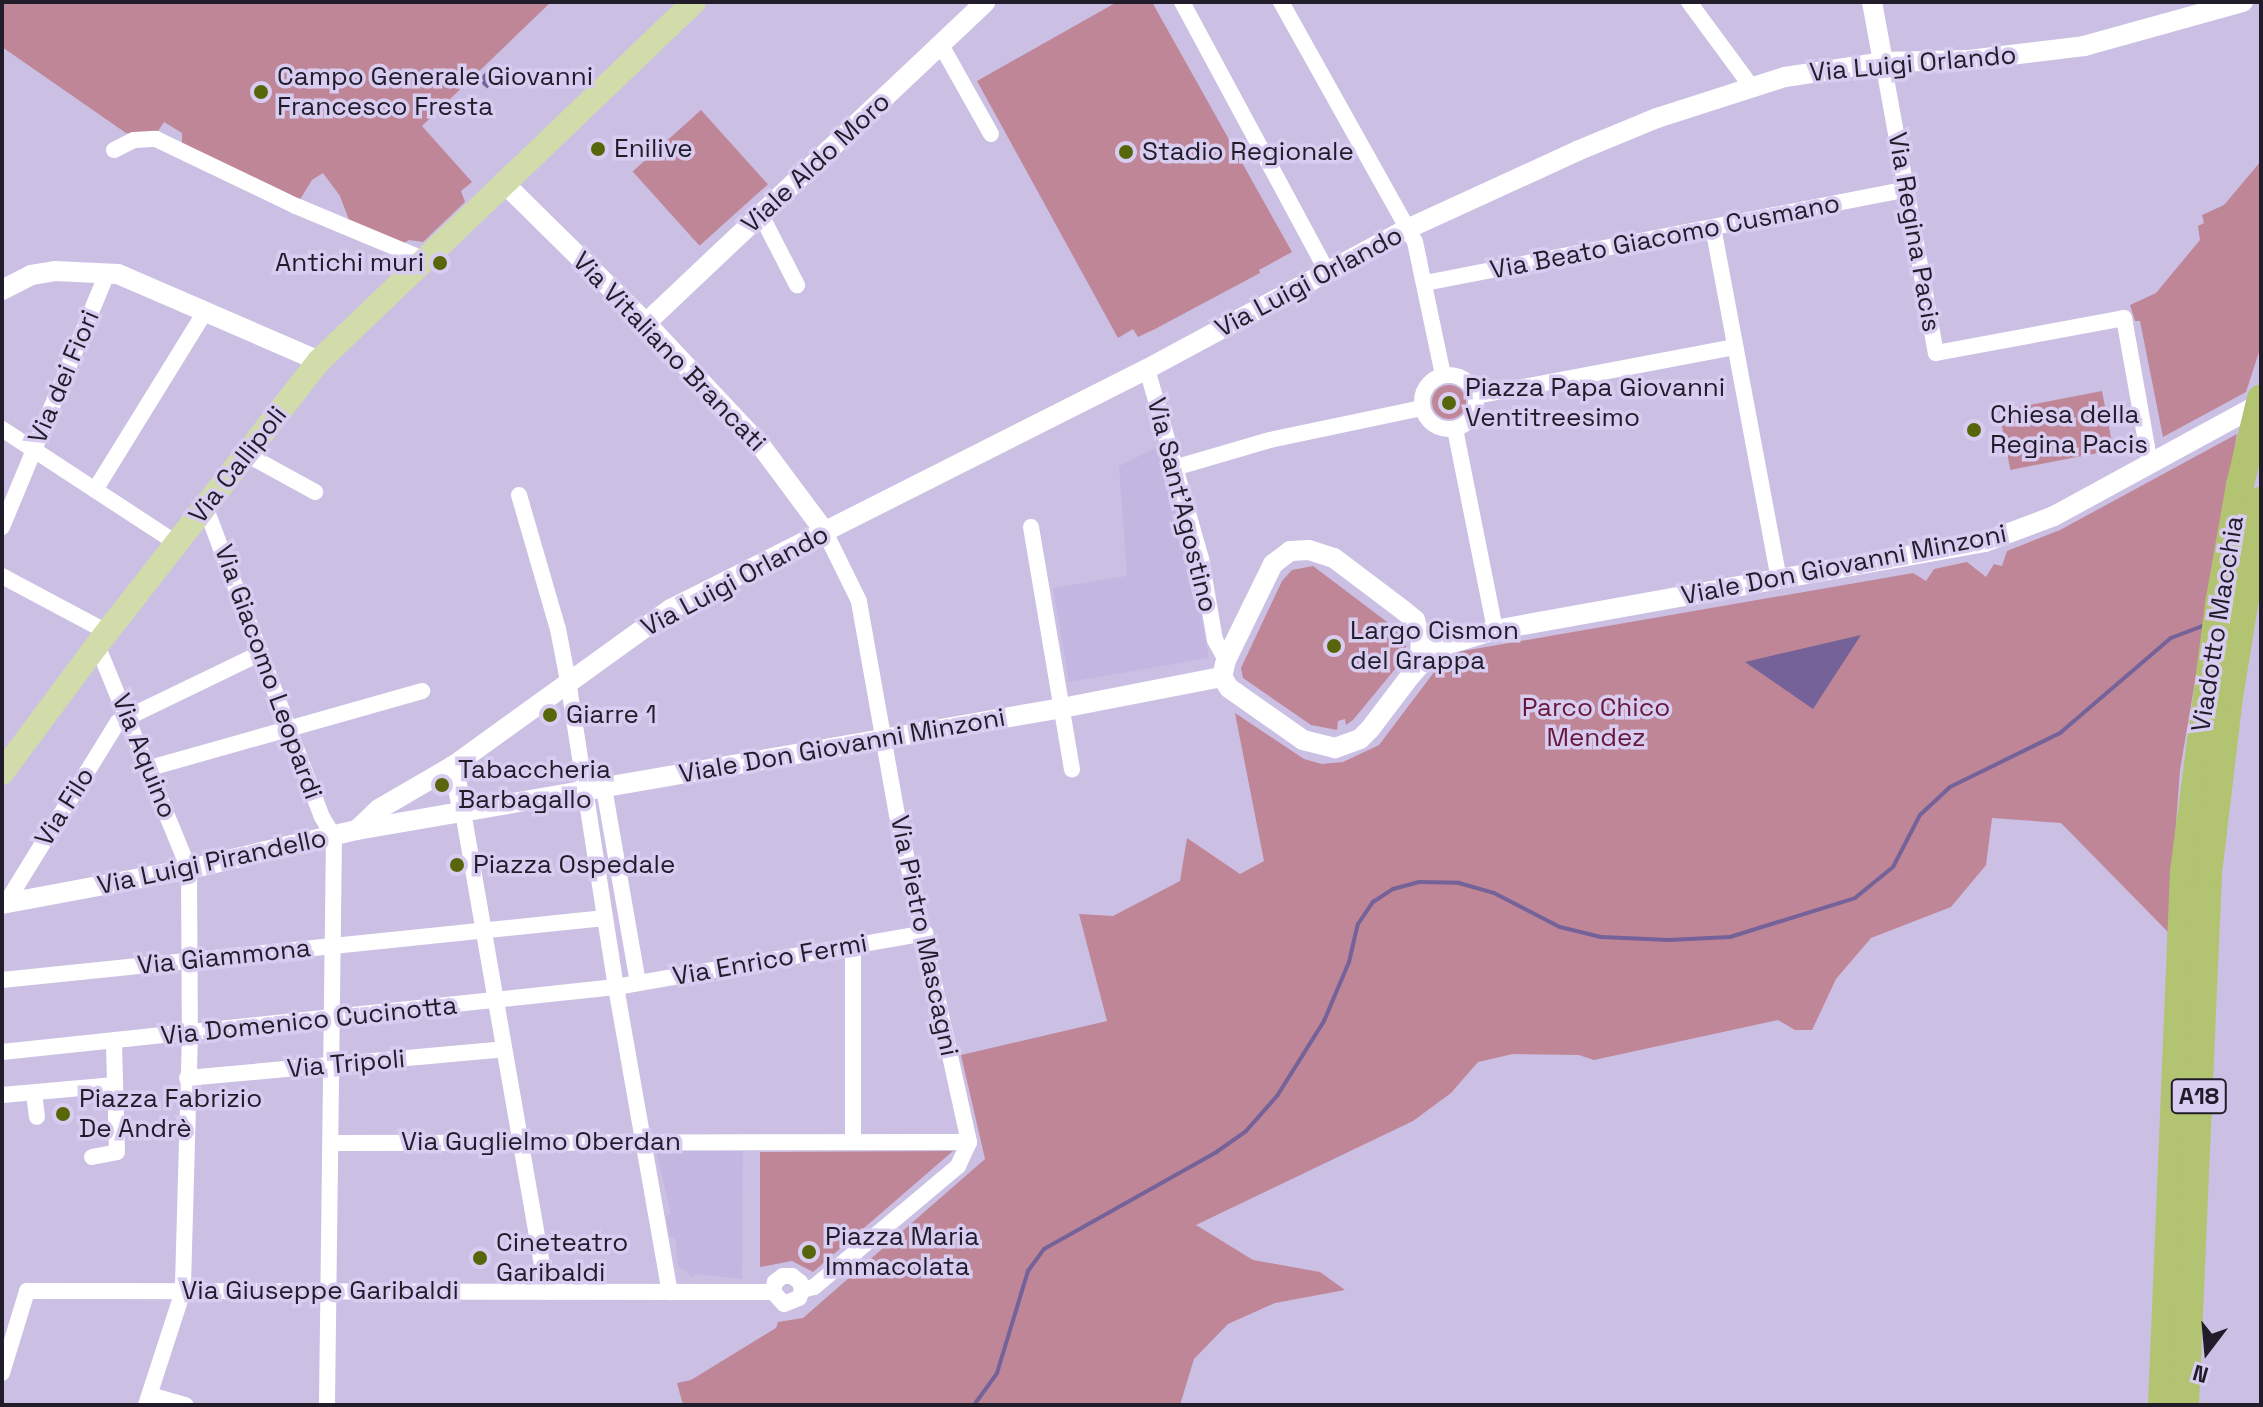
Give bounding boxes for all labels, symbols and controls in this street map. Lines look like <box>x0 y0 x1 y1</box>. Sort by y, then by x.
street label: Via Luigi Orlando <box>1808 39 2018 89</box>
place label: Campo Generale Giovanni Francesco Fresta <box>277 61 593 122</box>
marker: Campo Generale Giovanni Francesco Fresta <box>252 83 270 101</box>
street label: Viale Aldo Moro <box>735 86 897 240</box>
street label: Via Regina Pacis <box>1881 130 1947 334</box>
place label: Enilive <box>614 133 693 165</box>
place label: Stadio Regionale <box>1142 136 1354 168</box>
marker: Enilive <box>589 140 607 158</box>
marker: Stadio Regionale <box>1117 143 1135 161</box>
street label: Via Beato Giacomo Cusmano <box>1488 188 1842 286</box>
street label: Via Luigi Orlando <box>1210 220 1408 344</box>
street label: Via Vitaliano Brancati <box>566 246 772 458</box>
place label: Antichi muri <box>275 247 424 279</box>
marker: Antichi muri <box>431 254 449 272</box>
street label: Via dei Fiori <box>22 306 106 448</box>
place label: Piazza Papa Giovanni Ventitreesimo <box>1465 372 1725 434</box>
marker: Piazza Papa Giovanni Ventitreesimo <box>1440 394 1458 412</box>
street label: Via Sant'Agostino <box>1140 395 1224 615</box>
place label: Chiesa della Regina Pacis <box>1990 399 2148 460</box>
street label: Via Callipoli <box>182 400 294 530</box>
marker: Chiesa della Regina Pacis <box>1965 421 1983 439</box>
street label: Viadotto Macchia <box>2186 514 2250 734</box>
street label: Viale Don Giovanni Minzoni <box>1679 518 2009 612</box>
street label: Via Luigi Orlando <box>636 519 834 643</box>
street label: Via Giacomo Leopardi <box>207 540 329 804</box>
place label: Largo Cismon del Grappa <box>1350 615 1519 676</box>
marker: Largo Cismon del Grappa <box>1325 637 1343 655</box>
street label: Via Aquino <box>105 689 183 823</box>
park label: Parco Chico Mendez <box>1522 692 1670 754</box>
place label: Giarre 1 <box>566 699 657 731</box>
street label: Viale Don Giovanni Minzoni <box>677 702 1007 790</box>
marker: Giarre 1 <box>541 706 559 724</box>
place label: Tabaccheria Barbagallo <box>458 754 611 816</box>
street label: Via Filo <box>29 762 101 852</box>
marker: Tabaccheria Barbagallo <box>433 776 451 794</box>
street label: Via Pietro Mascagni <box>883 813 965 1059</box>
street label: Via Luigi Pirandello <box>95 822 329 902</box>
place label: Piazza Ospedale <box>473 849 675 881</box>
marker: Piazza Ospedale <box>448 856 466 874</box>
street label: Via Enrico Fermi <box>670 928 870 992</box>
street label: Via Giammona <box>136 932 312 982</box>
street label: Via Domenico Cucinotta <box>159 990 459 1052</box>
street label: Via Tripoli <box>285 1043 407 1085</box>
road number: A18 <box>2169 1076 2229 1116</box>
place label: Piazza Fabrizio De Andrè <box>79 1083 262 1144</box>
marker: Piazza Fabrizio De Andrè <box>54 1105 72 1123</box>
street label: Via Guglielmo Oberdan <box>401 1126 681 1158</box>
place label: Piazza Maria Immacolata <box>825 1221 979 1282</box>
place label: Cineteatro Garibaldi <box>496 1227 628 1288</box>
marker: Piazza Maria Immacolata <box>800 1243 818 1261</box>
marker: Cineteatro Garibaldi <box>471 1249 489 1267</box>
street label: Via Giuseppe Garibaldi <box>181 1275 459 1307</box>
north arrow <box>2167 1311 2247 1391</box>
text: N <box>2189 1359 2211 1390</box>

